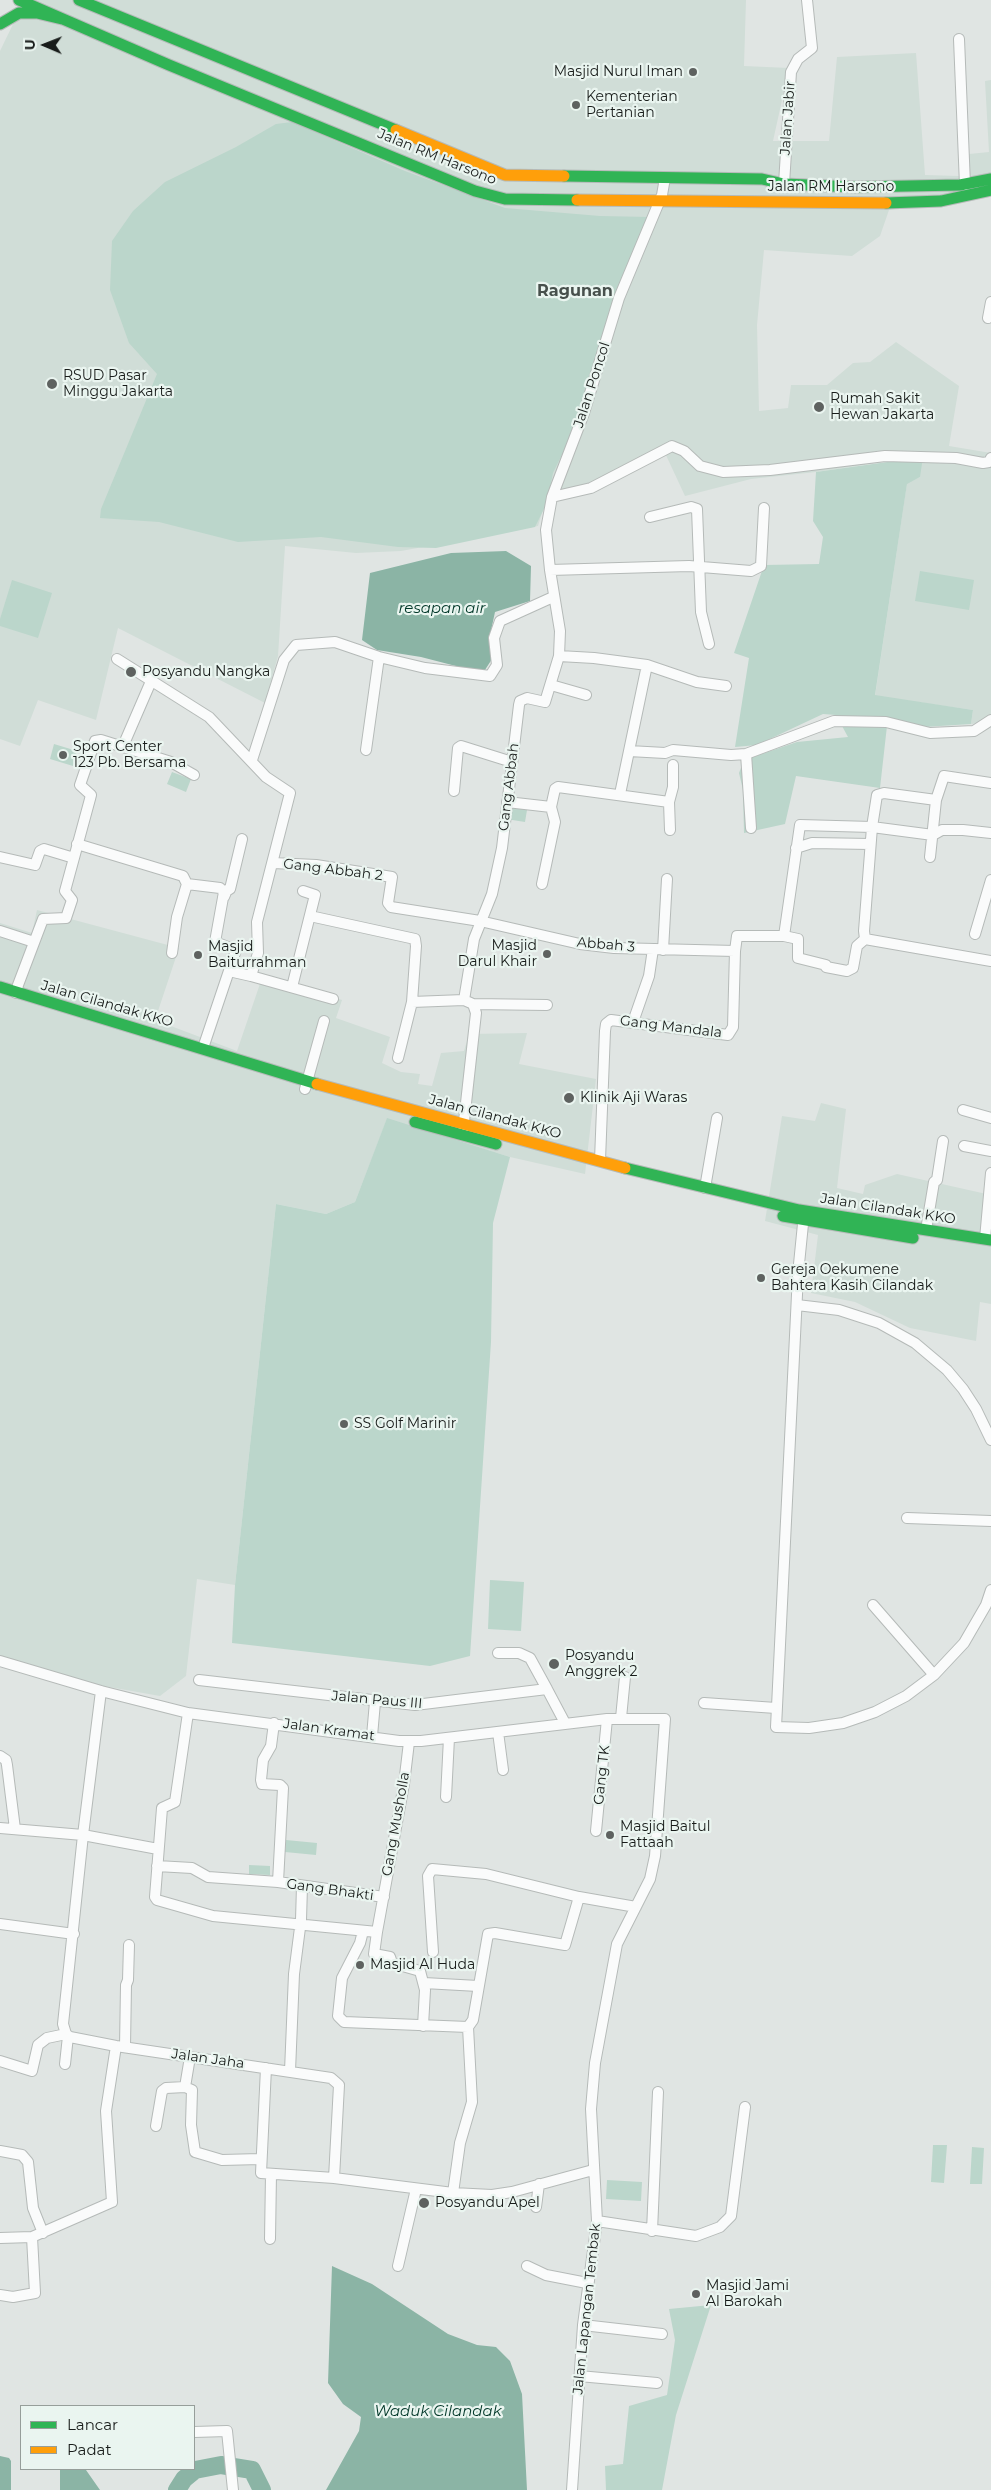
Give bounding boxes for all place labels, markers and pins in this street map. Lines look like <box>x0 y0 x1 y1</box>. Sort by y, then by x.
place label: Masjid Nurul Iman <box>554 64 683 80</box>
marker: Masjid Nurul Iman <box>687 66 699 78</box>
place label: Kementerian Pertanian <box>586 89 678 121</box>
marker: Kementerian Pertanian <box>570 99 582 111</box>
place label: RSUD Pasar Minggu Jakarta <box>63 368 173 401</box>
marker: RSUD Pasar Minggu Jakarta <box>45 377 59 391</box>
place label: Rumah Sakit Hewan Jakarta <box>830 391 934 424</box>
marker: Rumah Sakit Hewan Jakarta <box>812 400 826 414</box>
place label: Posyandu Nangka <box>142 664 270 680</box>
marker: Posyandu Nangka <box>124 665 138 679</box>
place label: Sport Center 123 Pb. Bersama <box>73 739 186 772</box>
marker: Sport Center 123 Pb. Bersama <box>57 749 69 761</box>
place label: Masjid Darul Khair <box>458 938 537 970</box>
place label: Masjid Baiturrahman <box>208 939 306 972</box>
marker: Masjid Darul Khair <box>541 948 553 960</box>
marker: Masjid Baiturrahman <box>192 949 204 961</box>
place label: Klinik Aji Waras <box>580 1090 687 1106</box>
marker: Klinik Aji Waras <box>562 1091 576 1105</box>
place label: Gereja Oekumene Bahtera Kasih Cilandak <box>771 1262 933 1294</box>
marker: Gereja Oekumene Bahtera Kasih Cilandak <box>755 1272 767 1284</box>
place label: SS Golf Marinir <box>354 1416 456 1432</box>
marker: SS Golf Marinir <box>338 1418 350 1430</box>
place label: Posyandu Anggrek 2 <box>565 1648 638 1680</box>
marker: Posyandu Anggrek 2 <box>547 1657 561 1671</box>
place label: Masjid Baitul Fattaah <box>620 1819 711 1851</box>
marker: Masjid Baitul Fattaah <box>604 1829 616 1841</box>
place label: Masjid Al Huda <box>370 1957 475 1973</box>
marker: Masjid Al Huda <box>354 1959 366 1971</box>
place label: Posyandu Apel <box>435 2195 540 2211</box>
marker: Posyandu Apel <box>417 2196 431 2210</box>
place label: Masjid Jami Al Barokah <box>706 2278 789 2310</box>
marker: Masjid Jami Al Barokah <box>690 2288 702 2300</box>

